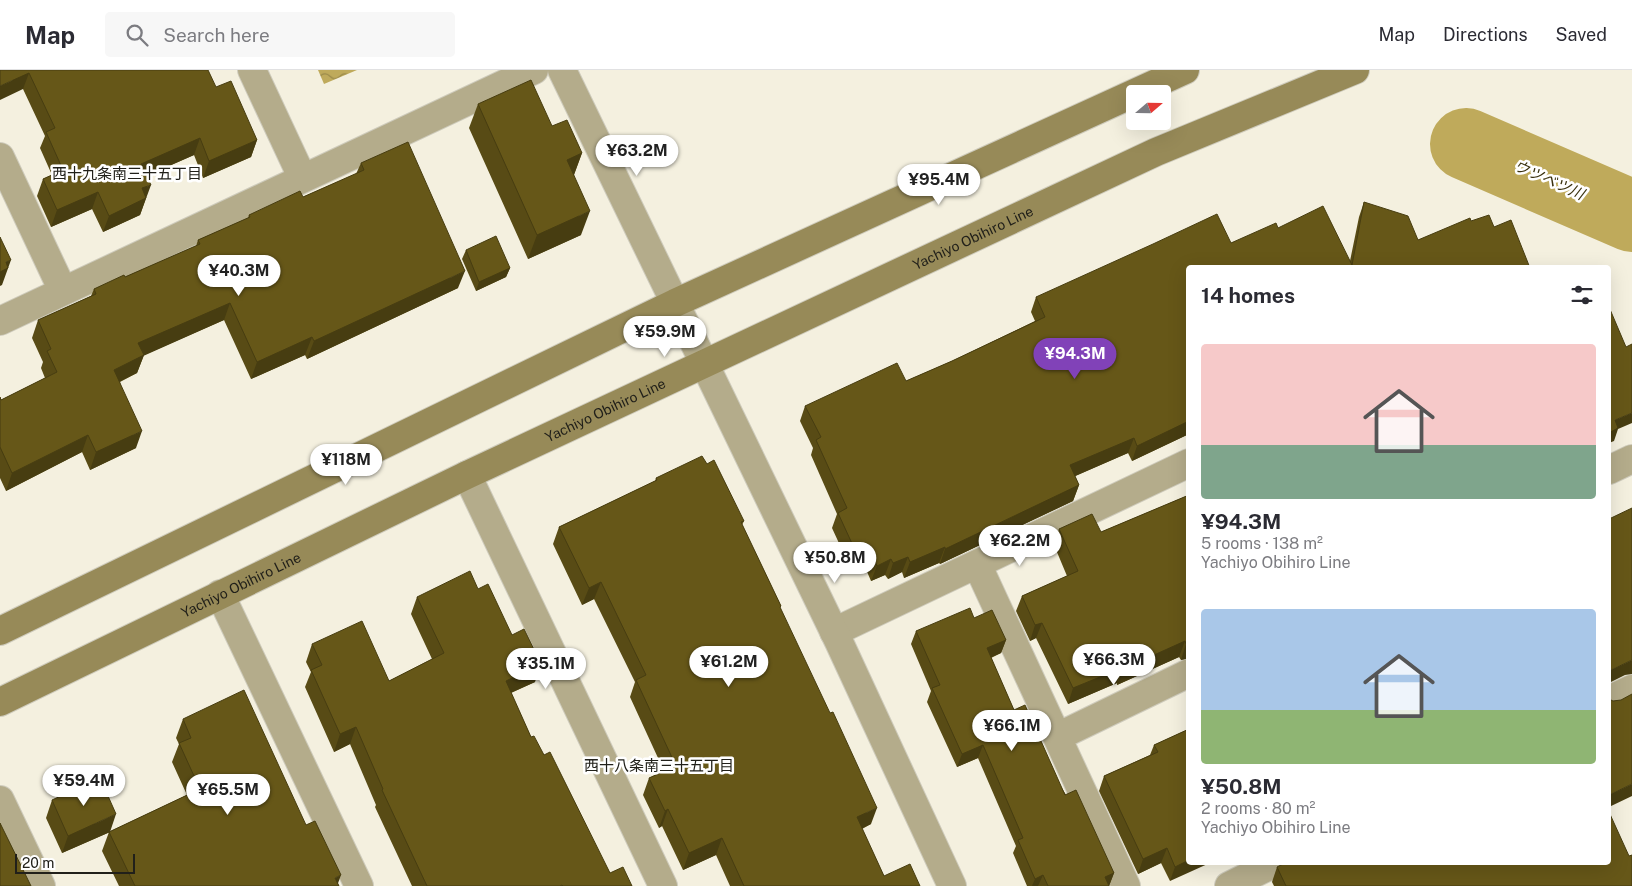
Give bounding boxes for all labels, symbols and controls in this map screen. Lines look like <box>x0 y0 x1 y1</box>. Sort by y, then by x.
search box <box>105 12 455 57</box>
text: Map <box>25 21 75 49</box>
icon: search <box>123 21 151 49</box>
text: Search here <box>163 24 270 46</box>
text: Map <box>1378 24 1415 45</box>
text: Directions <box>1443 24 1528 45</box>
text: Saved <box>1556 24 1607 45</box>
north arrow <box>1126 85 1171 130</box>
map controls <box>1126 85 1171 130</box>
pin: ¥63.2M <box>596 134 678 177</box>
text: ¥63.2M <box>606 141 668 160</box>
water label: ウツベツ川 <box>1511 157 1589 203</box>
pin: ¥95.4M <box>898 164 980 206</box>
district label: 西十九条南三十五丁目 <box>52 165 202 182</box>
text: ¥95.4M <box>908 170 970 189</box>
street label: Yachiyo Obihiro Line <box>910 203 1036 273</box>
pin: ¥40.3M <box>198 254 280 297</box>
text: ¥40.3M <box>209 261 269 280</box>
icon: filters <box>1568 281 1596 309</box>
text: 14 homes <box>1201 283 1295 308</box>
pin: ¥59.9M <box>624 316 706 358</box>
text: ¥59.9M <box>634 322 696 341</box>
pin: ¥94.3M <box>1034 338 1116 380</box>
text: ¥94.3M <box>1044 344 1106 363</box>
street label: Yachiyo Obihiro Line <box>543 375 668 445</box>
icon: home <box>1354 376 1444 466</box>
pin: ¥118M <box>311 444 381 486</box>
text: ¥118M <box>321 450 371 469</box>
text: ¥94.3M <box>1201 509 1281 534</box>
pin: ¥62.2M <box>979 524 1061 567</box>
text: ¥62.2M <box>990 531 1050 550</box>
text: 5 rooms · 138 m² <box>1201 534 1323 553</box>
pin: ¥50.8M <box>794 542 876 584</box>
text: ¥50.8M <box>804 548 866 567</box>
street label: Yachiyo Obihiro Line <box>179 549 304 621</box>
text: Yachiyo Obihiro Line <box>1201 553 1351 572</box>
icon: home <box>1354 641 1444 731</box>
pin: ¥66.3M <box>1073 644 1155 686</box>
pin: ¥61.2M <box>688 646 770 688</box>
pin: ¥35.1M <box>505 648 587 690</box>
text: ¥66.3M <box>1083 650 1145 669</box>
text: ¥61.2M <box>700 652 758 671</box>
text: ¥35.1M <box>517 654 575 673</box>
pin: ¥66.1M <box>971 710 1053 752</box>
text: ¥66.1M <box>983 716 1041 735</box>
district label: 西十八条南三十五丁目 <box>584 757 734 774</box>
pin: ¥59.4M <box>43 764 125 807</box>
text: ¥59.4M <box>53 771 115 790</box>
pin: ¥65.5M <box>187 774 269 816</box>
text: ¥50.8M <box>1201 774 1282 799</box>
text: ¥65.5M <box>197 780 259 799</box>
text: 2 rooms · 80 m² <box>1201 799 1315 818</box>
text: Yachiyo Obihiro Line <box>1201 818 1351 837</box>
scale bar <box>15 851 135 874</box>
text: 20 m <box>22 855 54 871</box>

